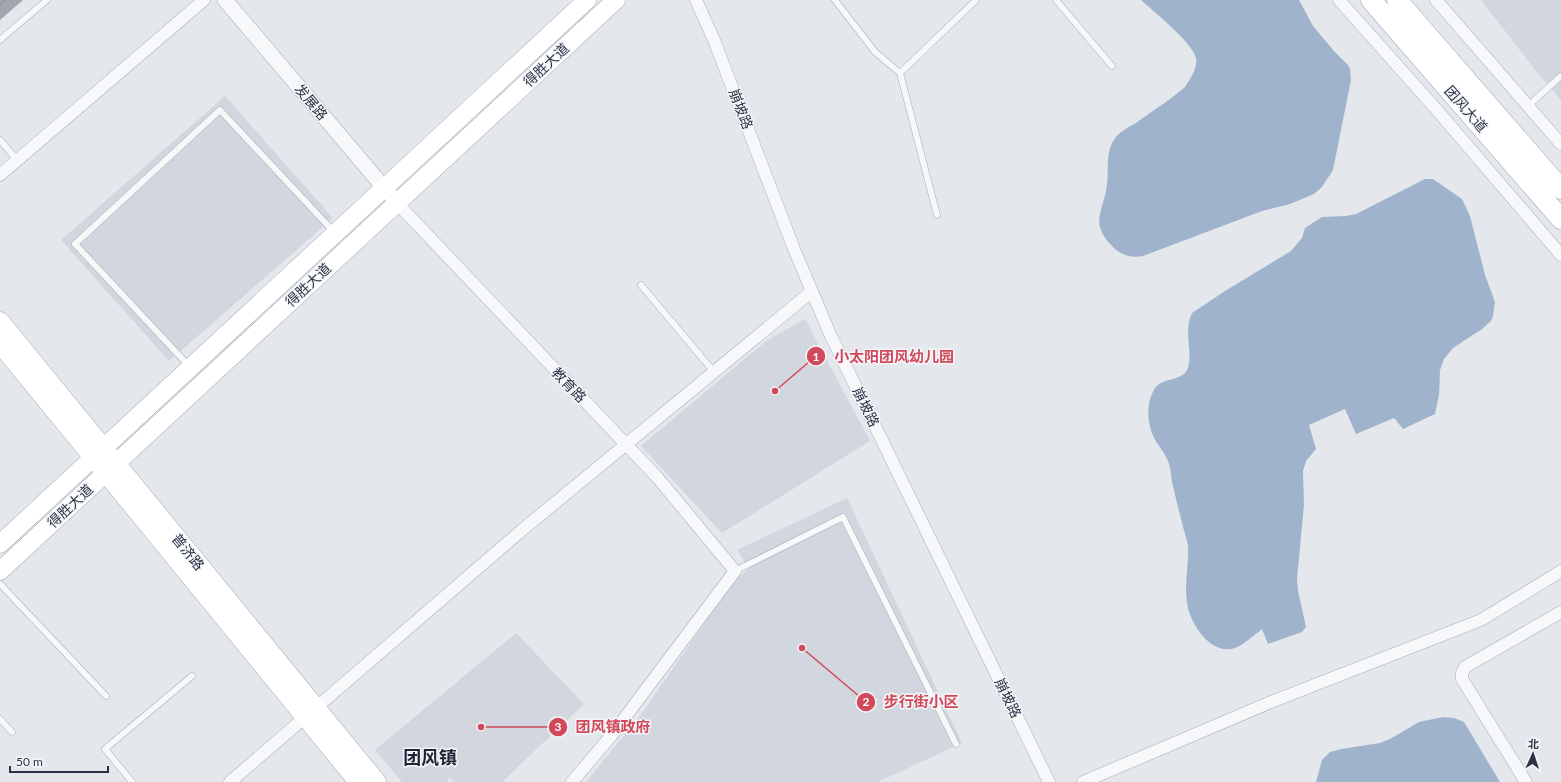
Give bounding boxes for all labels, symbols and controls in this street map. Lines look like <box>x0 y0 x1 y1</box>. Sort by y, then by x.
street label: 得胜大道 <box>519 39 572 90</box>
street label: 发展路 <box>291 80 331 123</box>
street label: 团风大道 <box>1442 82 1491 135</box>
street label: 崩坡路 <box>726 86 757 131</box>
street label: 得胜大道 <box>281 259 334 310</box>
callout: 小太阳团风幼儿园 <box>806 343 962 370</box>
text: 小太阳团风幼儿园 <box>834 347 954 365</box>
text: 1 <box>813 349 820 364</box>
street label: 教育路 <box>549 364 590 406</box>
street label: 崩坡路 <box>850 384 883 429</box>
street label: 得胜大道 <box>43 480 96 531</box>
street label: 普济路 <box>169 530 208 573</box>
street label: 崩坡路 <box>992 675 1025 720</box>
callout: 步行街小区 <box>856 689 967 716</box>
text: 步行街小区 <box>883 692 959 710</box>
text: 2 <box>863 694 870 709</box>
callout: 团风镇政府 <box>548 713 659 740</box>
text: 团风镇政府 <box>575 717 651 735</box>
text: 3 <box>555 719 562 734</box>
north arrow <box>1513 734 1553 774</box>
text: 北 <box>1528 737 1539 750</box>
district label: 团风镇 <box>403 746 457 768</box>
scale bar <box>10 748 108 774</box>
text: 50 m <box>16 754 43 769</box>

